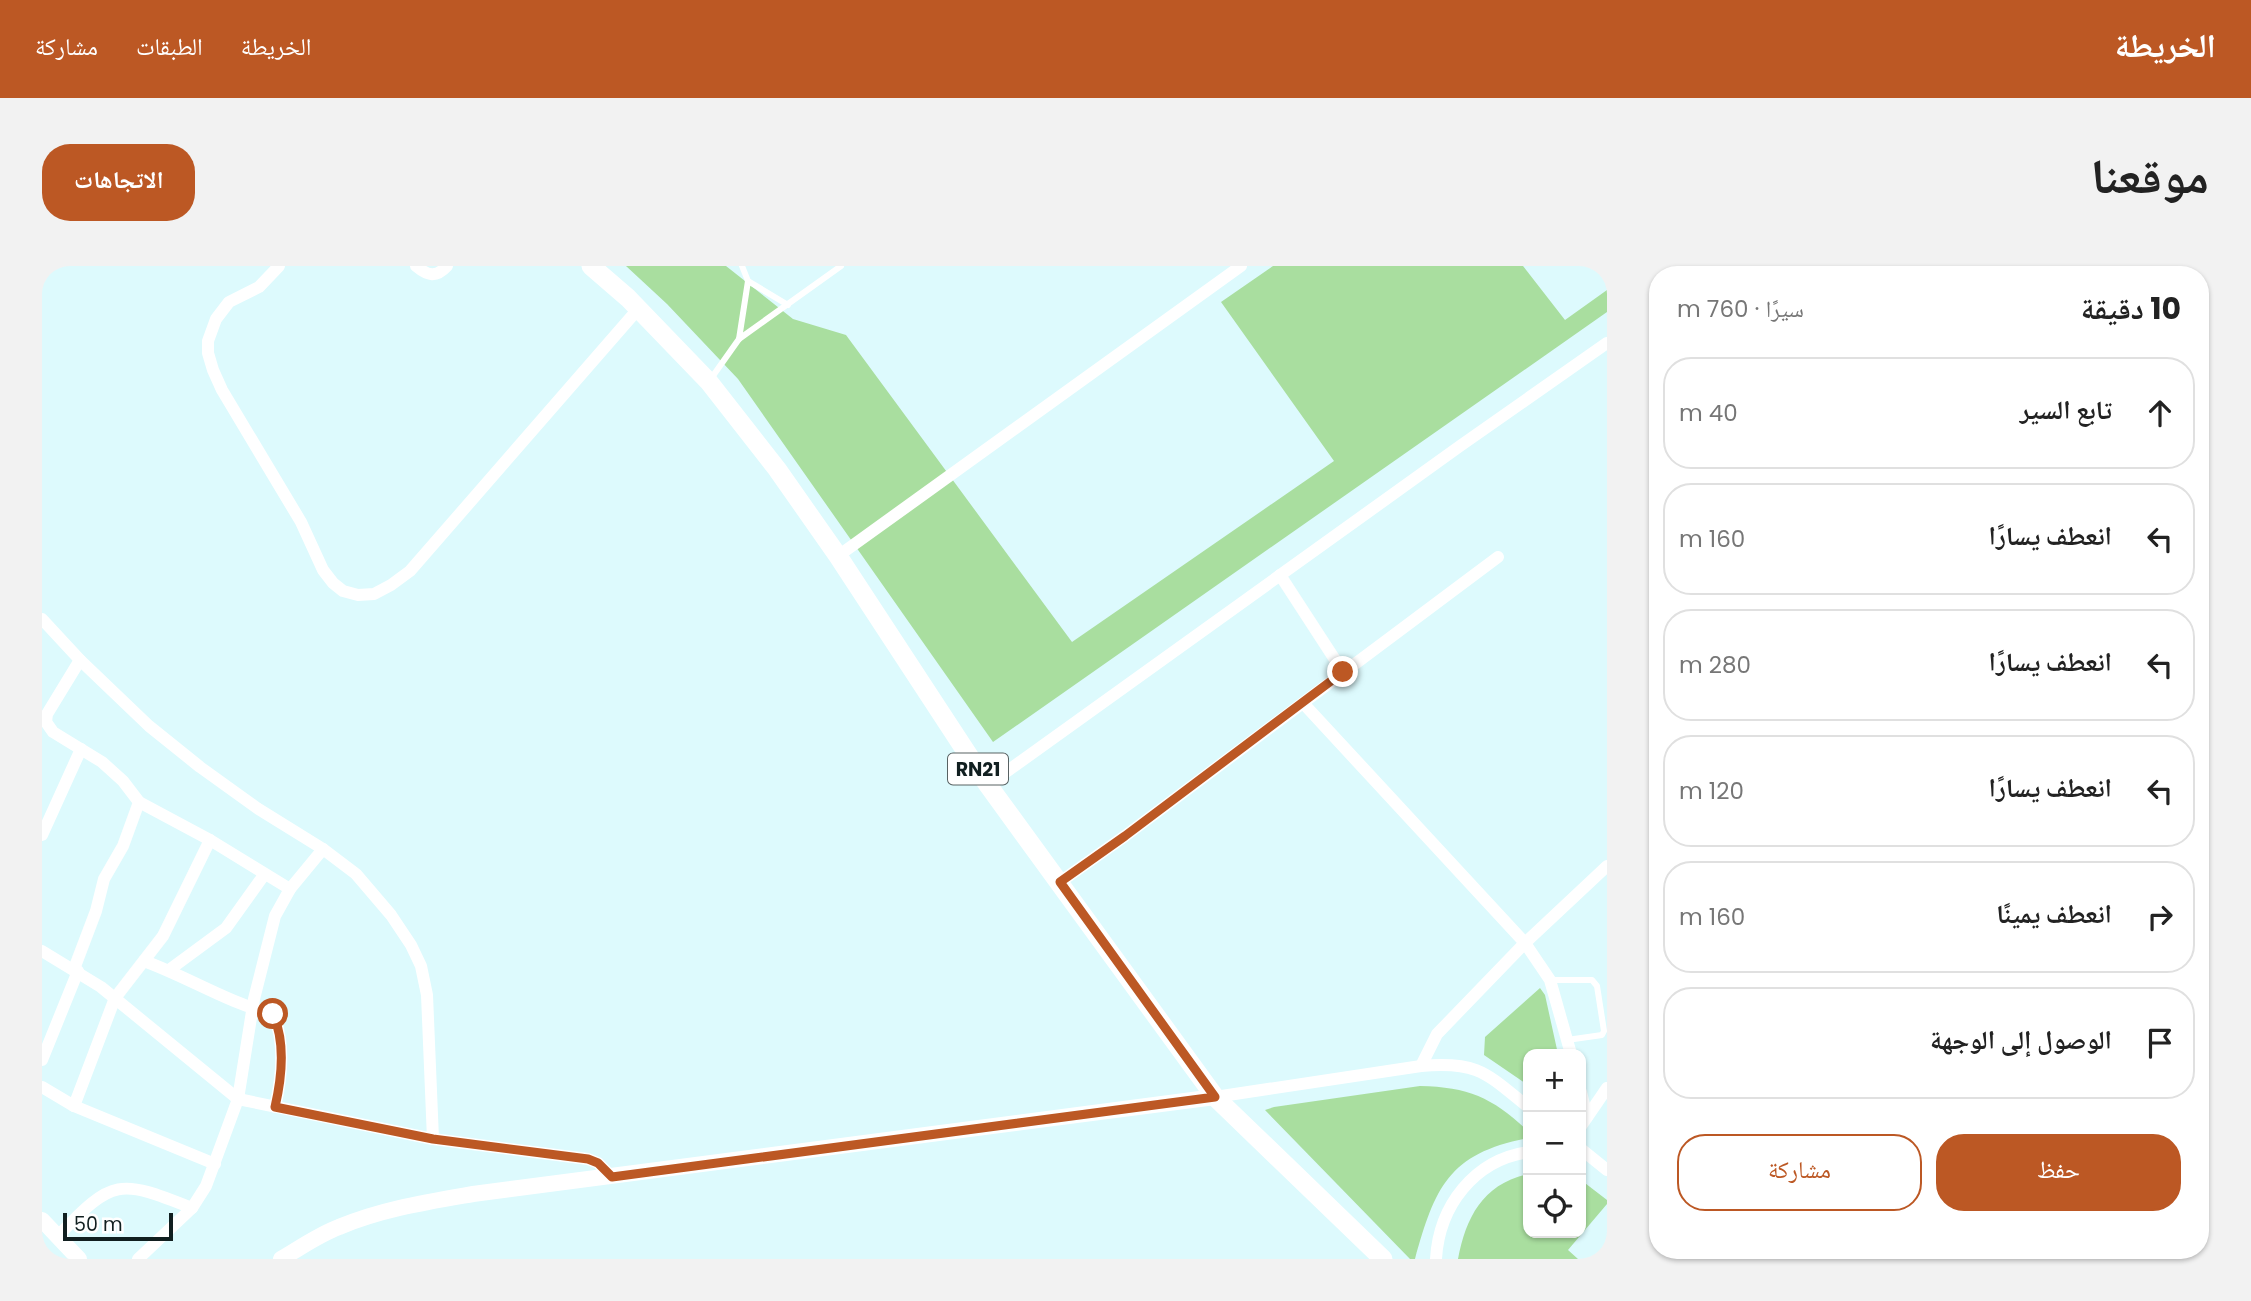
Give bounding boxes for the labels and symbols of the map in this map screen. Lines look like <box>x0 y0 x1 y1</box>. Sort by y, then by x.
route end <box>1327 656 1358 687</box>
road number: RN21 <box>948 754 1008 784</box>
route start <box>257 998 288 1029</box>
scale bar <box>63 1210 173 1242</box>

